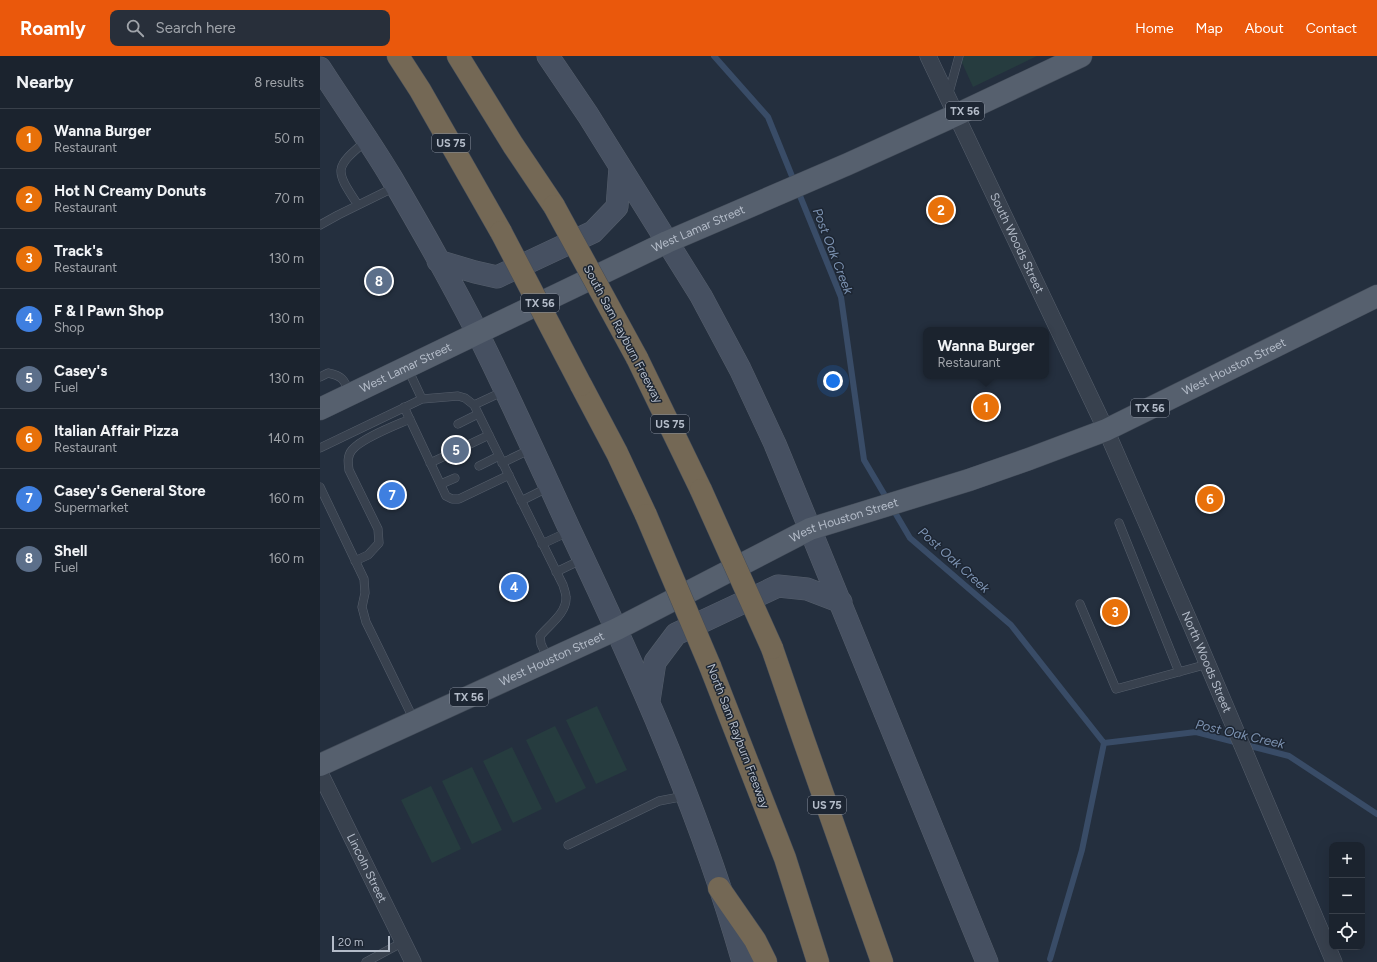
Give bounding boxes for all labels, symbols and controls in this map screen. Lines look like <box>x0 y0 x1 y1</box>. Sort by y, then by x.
search box <box>110 10 390 46</box>
text: Roamly <box>20 17 86 40</box>
icon: search <box>124 17 146 39</box>
text: Search here <box>156 19 236 37</box>
text: Home <box>1135 20 1174 37</box>
text: Map <box>1196 20 1223 37</box>
text: About <box>1245 20 1284 37</box>
text: Contact <box>1306 20 1357 37</box>
text: Nearby <box>16 72 74 92</box>
text: 8 results <box>254 75 304 90</box>
road number: TX 56 <box>946 102 984 120</box>
text: Wanna Burger <box>54 122 151 140</box>
text: 1 <box>26 131 32 146</box>
text: 50 m <box>274 131 304 146</box>
road number: US 75 <box>432 134 470 152</box>
text: Restaurant <box>54 140 117 155</box>
text: Hot N Creamy Donuts <box>54 182 206 200</box>
street label: South Woods Street <box>987 190 1047 296</box>
text: 2 <box>25 191 33 206</box>
text: 70 m <box>274 191 304 206</box>
pin: 2 <box>928 195 954 225</box>
text: Restaurant <box>54 200 117 215</box>
street label: West Lamar Street <box>649 202 747 255</box>
water label: Post Oak Creek <box>810 206 857 297</box>
text: Track's <box>54 242 103 260</box>
text: 3 <box>25 251 33 266</box>
text: 130 m <box>269 251 304 266</box>
text: Restaurant <box>54 260 117 275</box>
street label: South Sam Rayburn Freeway <box>581 263 666 406</box>
pin: 8 <box>366 266 392 296</box>
road number: TX 56 <box>521 294 559 312</box>
text: F & I Pawn Shop <box>54 302 164 320</box>
text: 4 <box>25 311 33 326</box>
text: 130 m <box>269 311 304 326</box>
text: Shop <box>54 320 84 335</box>
popup <box>923 327 1049 379</box>
street label: West Houston Street <box>1180 335 1288 398</box>
text: Wanna Burger <box>937 337 1035 355</box>
street label: West Lamar Street <box>357 340 454 396</box>
text: Restaurant <box>937 355 1001 370</box>
text: Casey's <box>54 362 107 380</box>
text: 5 <box>25 371 33 386</box>
text: 130 m <box>269 371 304 386</box>
your location <box>823 371 843 391</box>
text: Fuel <box>54 380 78 395</box>
pin: 1 <box>973 392 999 422</box>
road number: TX 56 <box>1131 399 1169 417</box>
road number: US 75 <box>651 415 689 433</box>
text: Italian Affair Pizza <box>54 422 179 440</box>
text: 6 <box>25 431 33 446</box>
text: 140 m <box>268 431 304 446</box>
pin: 5 <box>443 435 469 465</box>
text: Restaurant <box>54 440 117 455</box>
pin: 7 <box>379 480 405 510</box>
text: Casey's General Store <box>54 482 206 500</box>
pin: 6 <box>1197 484 1223 514</box>
text: 7 <box>25 491 33 506</box>
text: 160 m <box>269 491 304 506</box>
street label: West Houston Street <box>787 495 900 545</box>
text: Supermarket <box>54 500 129 515</box>
water label: Post Oak Creek <box>915 524 993 596</box>
text: Shell <box>54 542 87 560</box>
text: 8 <box>25 551 33 566</box>
text: 160 m <box>269 551 304 566</box>
text: Fuel <box>54 560 78 575</box>
pin: 4 <box>501 572 527 602</box>
pin: 3 <box>1102 597 1128 627</box>
street label: North Woods Street <box>1179 609 1235 715</box>
street label: West Houston Street <box>497 629 607 689</box>
street label: North Sam Rayburn Freeway <box>704 662 772 811</box>
road number: TX 56 <box>450 688 488 706</box>
water label: Post Oak Creek <box>1194 716 1287 752</box>
road number: US 75 <box>808 796 846 814</box>
street label: Lincoln Street <box>344 831 390 905</box>
map controls <box>1329 842 1365 950</box>
button: + <box>1329 842 1365 878</box>
button: − <box>1329 878 1365 914</box>
button: locate <box>1329 914 1365 950</box>
scale bar <box>332 934 390 953</box>
text: 20 m <box>338 936 363 949</box>

